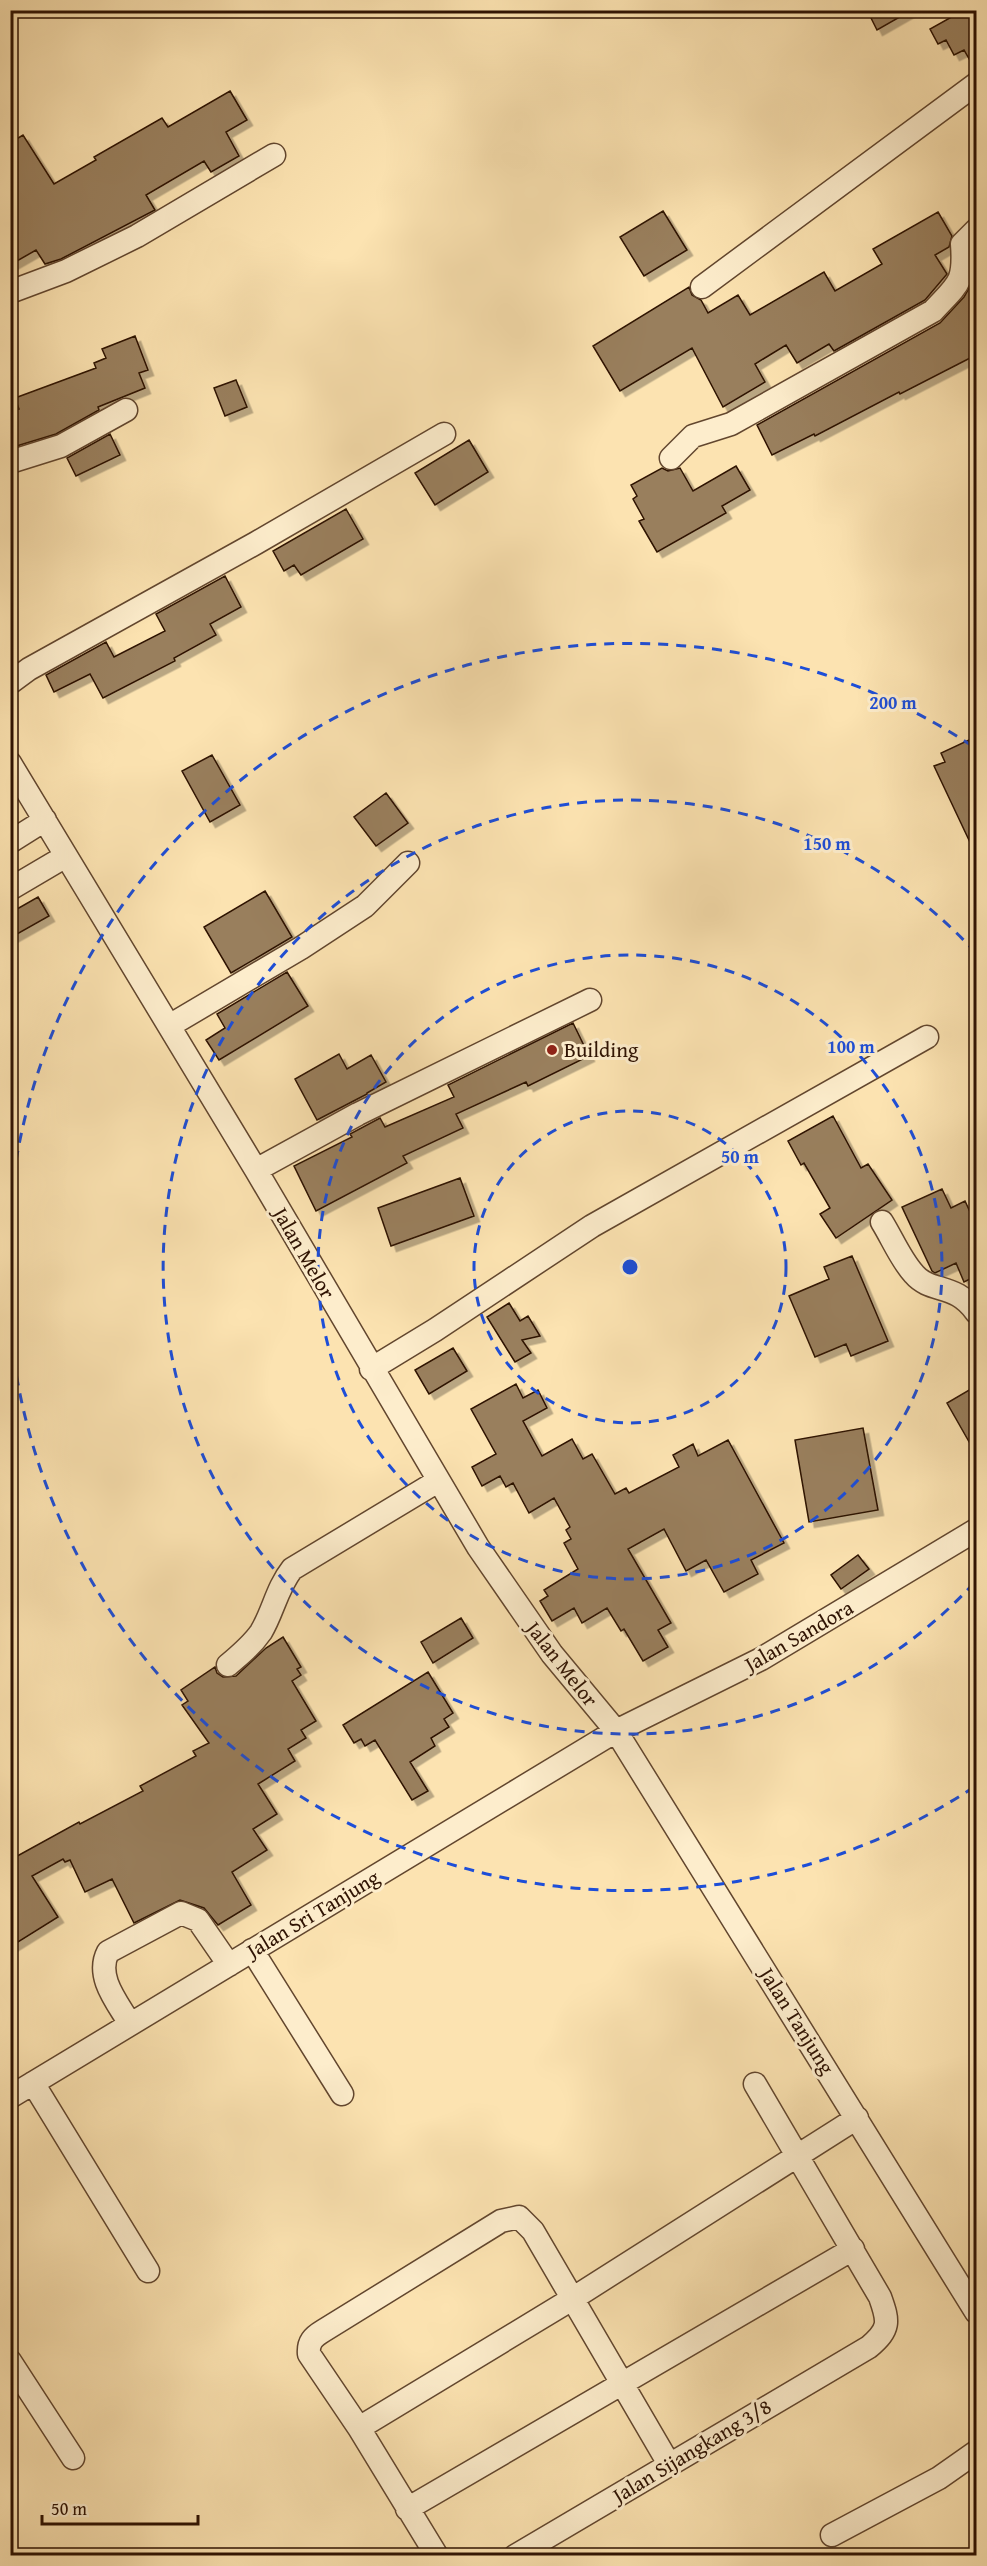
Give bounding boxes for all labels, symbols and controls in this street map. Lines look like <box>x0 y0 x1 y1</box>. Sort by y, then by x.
text: 200 m <box>869 689 917 716</box>
text: 150 m <box>803 830 851 857</box>
text: 100 m <box>827 1033 875 1060</box>
place label: Building <box>564 1034 639 1065</box>
marker: Building <box>545 1043 559 1057</box>
text: 50 m <box>721 1143 760 1170</box>
street label: Jalan Melor <box>264 1199 343 1305</box>
centre of rings <box>620 1257 640 1277</box>
street label: Jalan Sandora <box>736 1592 859 1681</box>
street label: Jalan Melor <box>517 1612 606 1713</box>
street label: Jalan Sri Tanjung <box>238 1861 386 1967</box>
street label: Jalan Tanjung <box>751 1959 843 2081</box>
street label: Jalan Sijangkang 3/8 <box>604 2391 777 2512</box>
scale bar <box>42 2488 198 2526</box>
text: 50 m <box>51 2495 87 2522</box>

